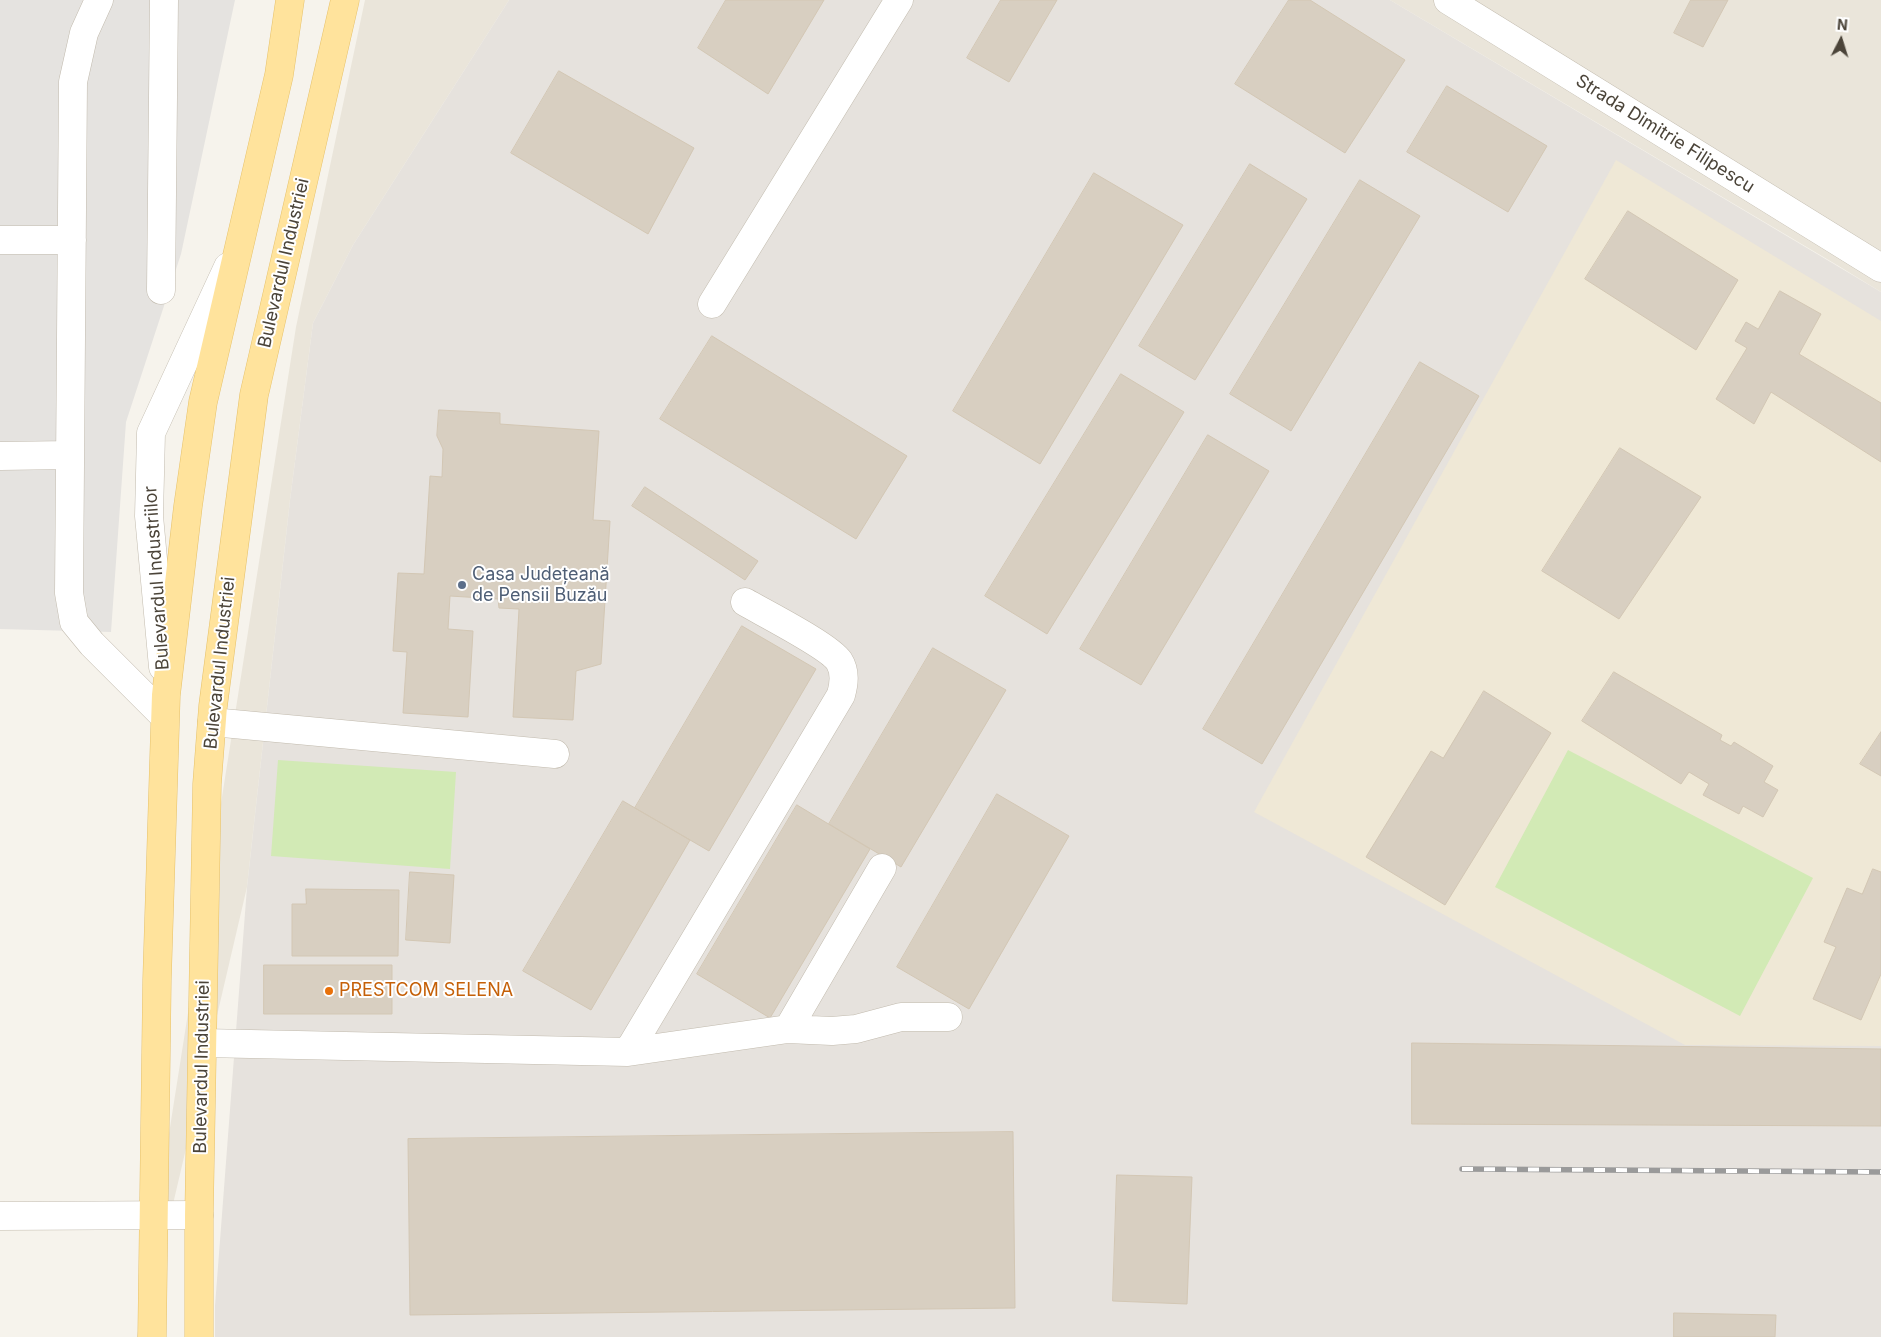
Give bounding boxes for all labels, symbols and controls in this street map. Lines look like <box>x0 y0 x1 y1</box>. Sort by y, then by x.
north arrow <box>1816 15 1866 65</box>
text: N <box>1836 16 1848 33</box>
street label: Strada Dimitrie Filipescu <box>1572 70 1758 198</box>
street label: Bulevardul Industriei <box>254 176 314 350</box>
street label: Bulevardul Industriilor <box>140 485 174 671</box>
place label: Casa Județeană de Pensii Buzău <box>472 564 610 606</box>
street label: Bulevardul Industriei <box>200 576 240 750</box>
marker: Casa Județeană de Pensii Buzău <box>456 579 468 591</box>
street label: Bulevardul Industriei <box>190 980 214 1154</box>
place label: PRESTCOM SELENA <box>339 980 513 1002</box>
marker: PRESTCOM SELENA <box>323 985 335 997</box>

